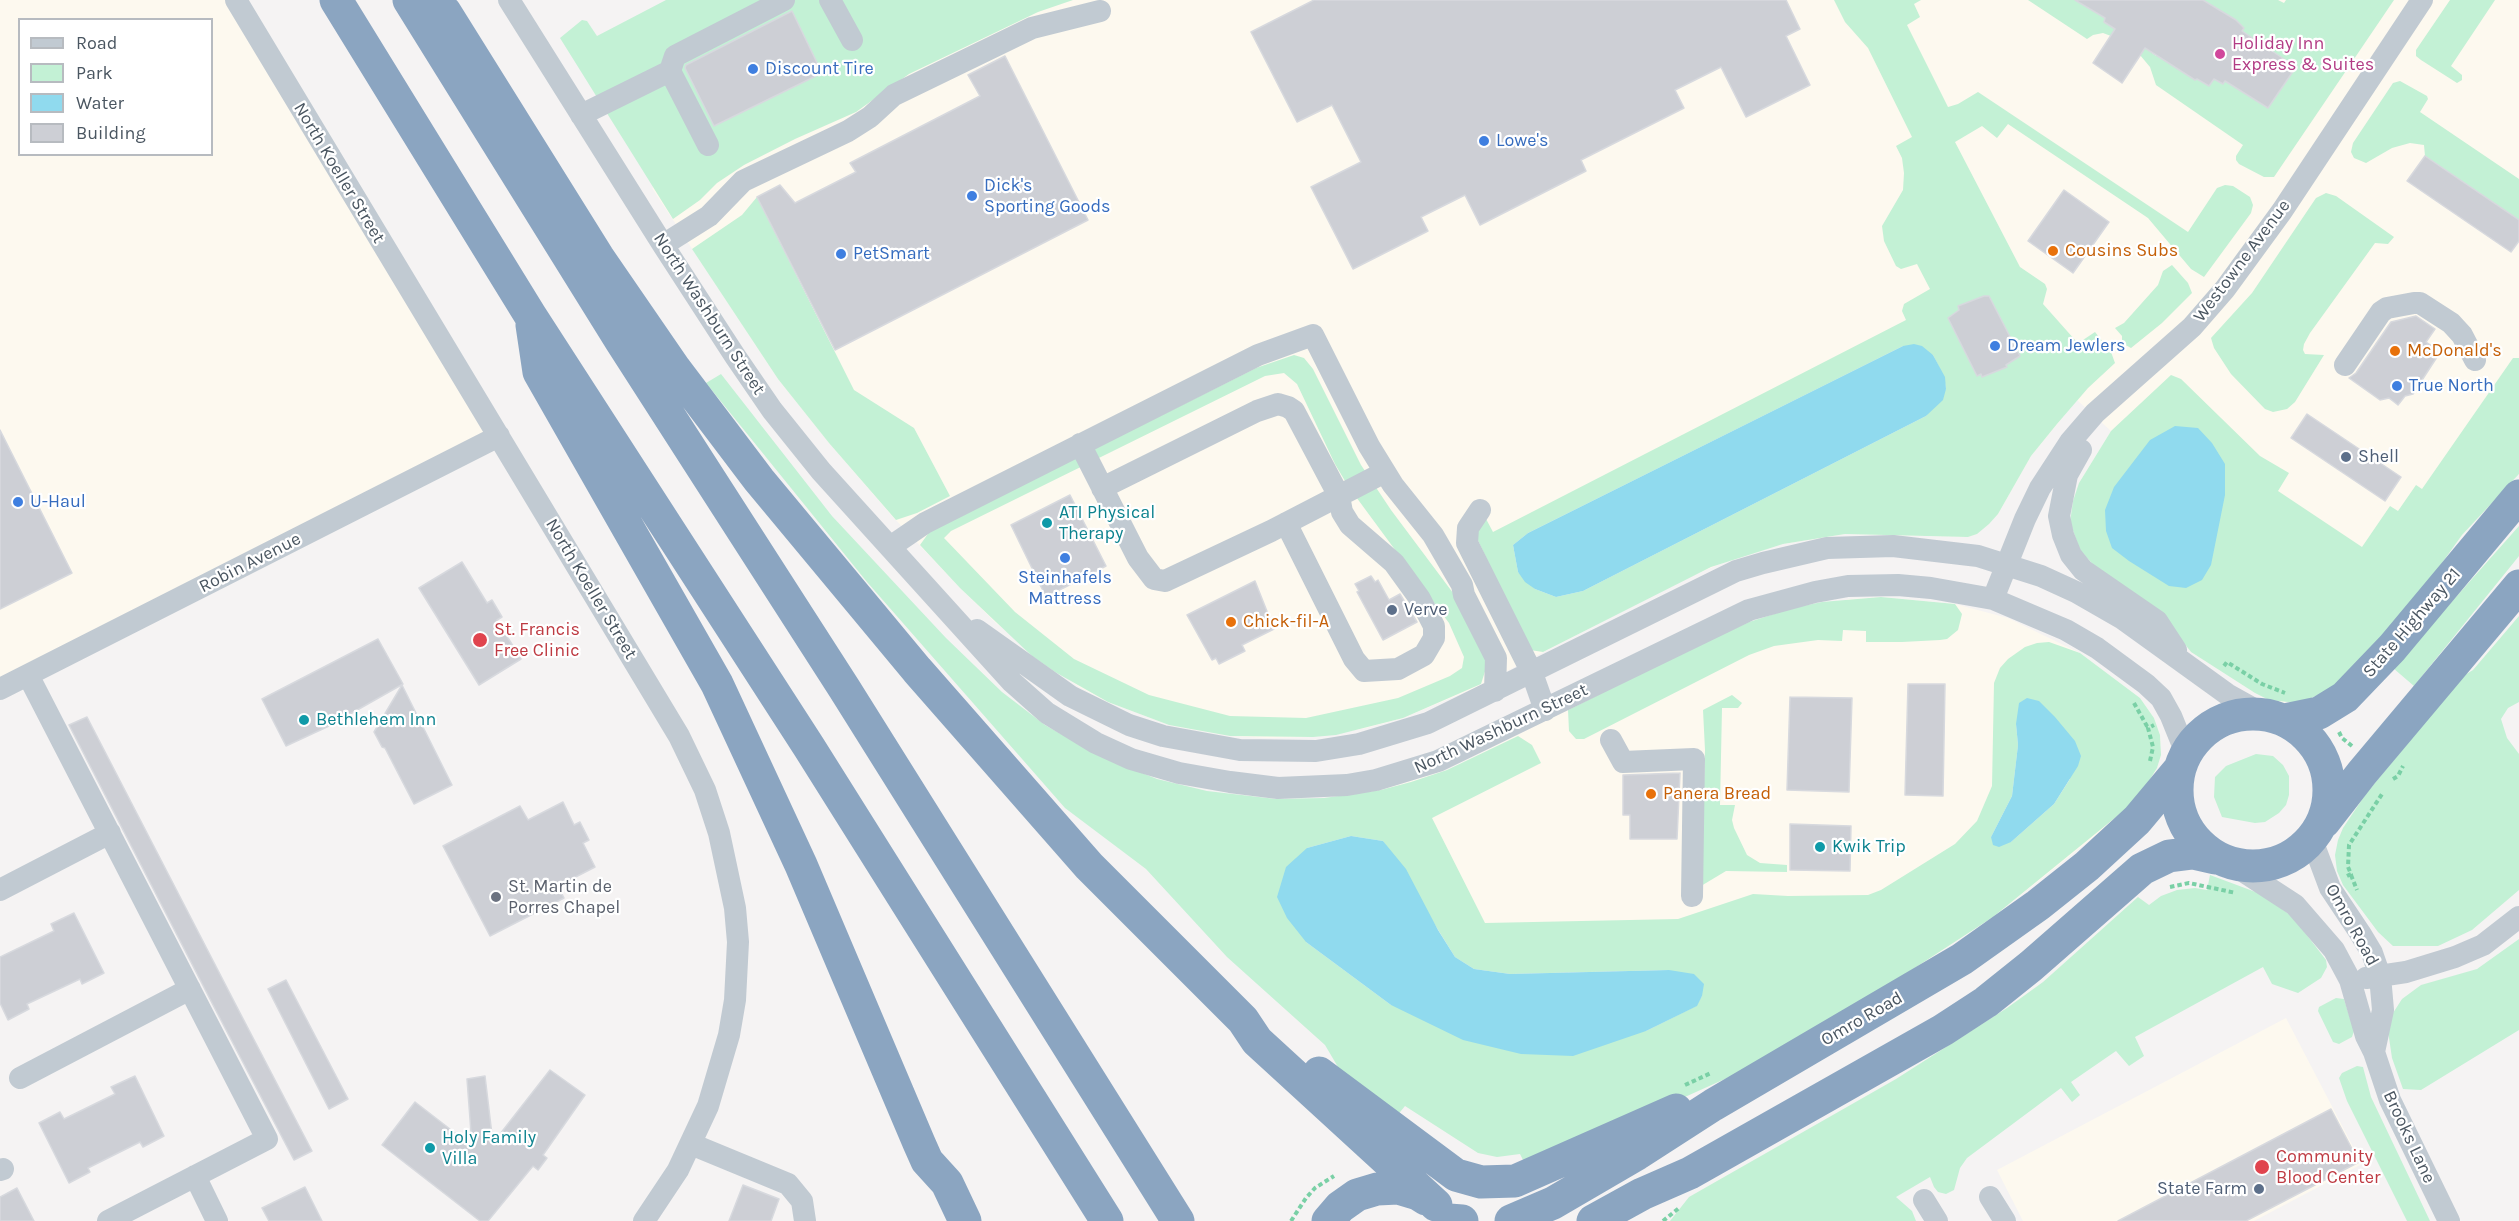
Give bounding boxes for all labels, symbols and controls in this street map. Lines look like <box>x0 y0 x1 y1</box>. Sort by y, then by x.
legend <box>18 18 213 156</box>
text: Road <box>76 32 117 54</box>
place label: Holiday Inn Express & Suites <box>2232 33 2374 76</box>
marker: Holiday Inn Express & Suites <box>2213 47 2227 61</box>
place label: Discount Tire <box>765 58 874 80</box>
text: Park <box>76 62 113 84</box>
marker: Discount Tire <box>746 62 760 76</box>
text: Water <box>76 92 124 114</box>
street label: North Koeller Street <box>289 99 389 247</box>
text: Building <box>76 122 146 144</box>
place label: Lowe's <box>1496 130 1548 152</box>
marker: Lowe's <box>1477 134 1491 148</box>
place label: Dick's Sporting Goods <box>984 175 1111 218</box>
marker: Dick's Sporting Goods <box>965 189 979 203</box>
street label: Westowne Avenue <box>2189 196 2295 326</box>
street label: North Washburn Street <box>648 229 770 399</box>
place label: Cousins Subs <box>2065 240 2178 262</box>
place label: PetSmart <box>853 243 930 265</box>
marker: Cousins Subs <box>2046 244 2060 258</box>
marker: PetSmart <box>834 247 848 261</box>
place label: Dream Jewlers <box>2007 335 2125 357</box>
marker: Dream Jewlers <box>1988 339 2002 353</box>
place label: McDonald's <box>2407 340 2502 362</box>
marker: McDonald's <box>2388 344 2402 358</box>
place label: True North <box>2409 375 2494 397</box>
marker: True North <box>2390 379 2404 393</box>
place label: Shell <box>2358 446 2399 468</box>
marker: Shell <box>2339 450 2353 464</box>
place label: U-Haul <box>30 491 86 513</box>
marker: U-Haul <box>11 495 25 509</box>
place label: ATI Physical Therapy <box>1059 502 1155 544</box>
street label: North Koeller Street <box>541 515 641 663</box>
marker: ATI Physical Therapy <box>1040 516 1054 530</box>
street label: Robin Avenue <box>196 528 304 598</box>
marker: Steinhafels Mattress <box>1058 551 1072 565</box>
street label: State Highway 21 <box>2358 564 2466 682</box>
place label: Steinhafels Mattress <box>1018 567 1112 610</box>
place label: Verve <box>1404 599 1448 621</box>
marker: Verve <box>1385 603 1399 617</box>
place label: Chick-fil-A <box>1243 611 1329 633</box>
marker: Chick-fil-A <box>1224 615 1238 629</box>
place label: St. Francis Free Clinic <box>494 619 580 662</box>
marker: St. Francis Free Clinic <box>471 631 489 649</box>
street label: North Washburn Street <box>1411 679 1591 779</box>
place label: Bethlehem Inn <box>316 709 436 731</box>
marker: Bethlehem Inn <box>297 713 311 727</box>
place label: Panera Bread <box>1663 783 1771 805</box>
marker: Panera Bread <box>1644 787 1658 801</box>
place label: Kwik Trip <box>1832 836 1906 858</box>
marker: Kwik Trip <box>1813 840 1827 854</box>
place label: St. Martin de Porres Chapel <box>508 876 620 918</box>
street label: Omro Road <box>2321 880 2383 970</box>
marker: St. Martin de Porres Chapel <box>489 890 503 904</box>
street label: Omro Road <box>1817 987 1907 1051</box>
street label: Brooks Lane <box>2378 1087 2440 1187</box>
place label: Holy Family Villa <box>442 1127 536 1170</box>
marker: Holy Family Villa <box>423 1141 437 1155</box>
place label: Community Blood Center <box>2276 1146 2380 1188</box>
marker: Community Blood Center <box>2253 1158 2271 1176</box>
place label: State Farm <box>2157 1178 2247 1200</box>
marker: State Farm <box>2252 1182 2266 1196</box>

